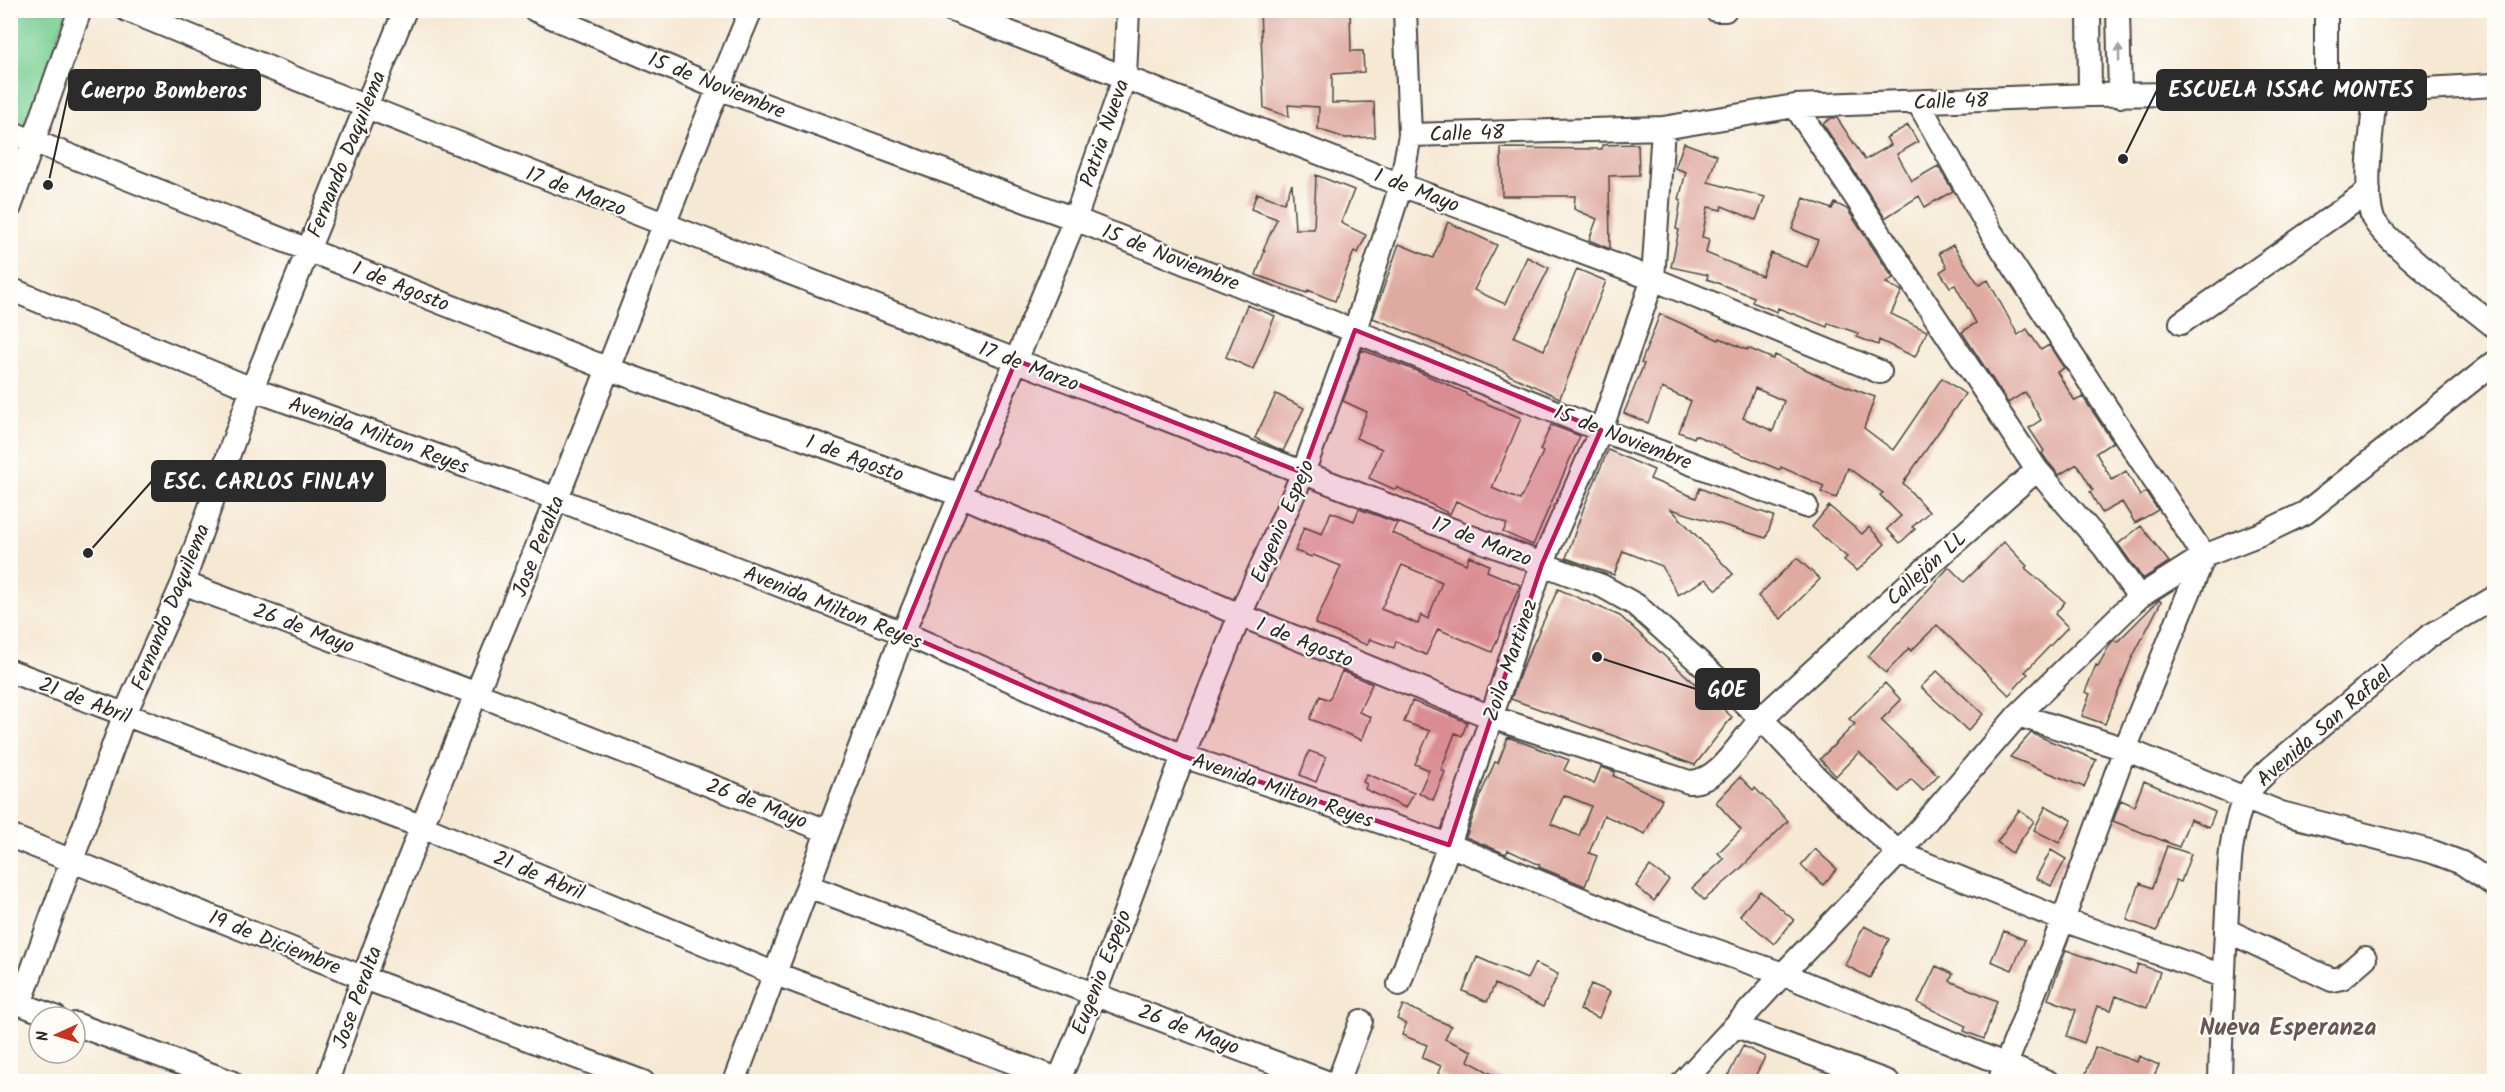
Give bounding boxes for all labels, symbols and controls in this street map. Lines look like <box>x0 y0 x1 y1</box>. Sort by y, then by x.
street label: 15 de Noviembre <box>643 44 791 129</box>
one-way arrow <box>2114 44 2124 63</box>
street label: Fernando Daquilema <box>299 66 396 243</box>
callout: Cuerpo Bomberos <box>69 70 260 110</box>
callout: ESCUELA ISSAC MONTES <box>2157 70 2426 110</box>
text: ESCUELA ISSAC MONTES <box>2169 74 2414 109</box>
text: Cuerpo Bomberos <box>81 75 248 110</box>
street label: Patria Nueva <box>1072 75 1139 192</box>
street label: Calle 48 <box>1913 85 1989 120</box>
street label: Calle 48 <box>1429 117 1505 152</box>
street label: 17 de Marzo <box>520 158 630 227</box>
street label: 1 de Mayo <box>1369 160 1464 223</box>
street label: 15 de Noviembre <box>1097 216 1245 301</box>
street label: 1 de Agosto <box>347 253 454 322</box>
street label: 17 de Marzo <box>973 333 1083 402</box>
street label: Avenida Milton Reyes <box>284 388 473 484</box>
street label: 15 de Noviembre <box>1548 397 1697 480</box>
street label: 1 de Agosto <box>801 426 908 492</box>
street label: Eugenio Espejo <box>1242 455 1324 589</box>
callout: ESC. CARLOS FINLAY <box>152 461 385 501</box>
text: ESC. CARLOS FINLAY <box>163 466 374 501</box>
street label: Jose Peralta <box>504 491 575 602</box>
street label: 17 de Marzo <box>1426 508 1536 577</box>
street label: Fernando Daquilema <box>123 519 220 696</box>
street label: Callejón LL <box>1879 524 1975 615</box>
street label: Avenida Milton Reyes <box>738 558 927 659</box>
street label: 26 de Mayo <box>248 595 359 664</box>
street label: Zoila Martinez <box>1475 595 1548 726</box>
street label: 1 de Agosto <box>1251 609 1358 678</box>
street label: Avenida San Rafael <box>2250 659 2400 796</box>
street label: 21 de Abril <box>34 669 135 734</box>
callout: GOE <box>1696 669 1759 709</box>
text: GOE <box>1708 674 1747 709</box>
street label: Avenida Milton Reyes <box>1187 745 1378 838</box>
street label: 26 de Mayo <box>701 770 812 839</box>
street label: 21 de Abril <box>488 842 589 910</box>
street label: 19 de Diciembre <box>203 902 346 985</box>
street label: Eugenio Espejo <box>1063 905 1141 1040</box>
street label: Jose Peralta <box>325 942 392 1053</box>
street label: 26 de Mayo <box>1133 996 1244 1065</box>
north arrow <box>27 1005 87 1065</box>
district label: Nueva Esperanza <box>2199 1009 2377 1048</box>
text: N <box>31 1030 56 1042</box>

